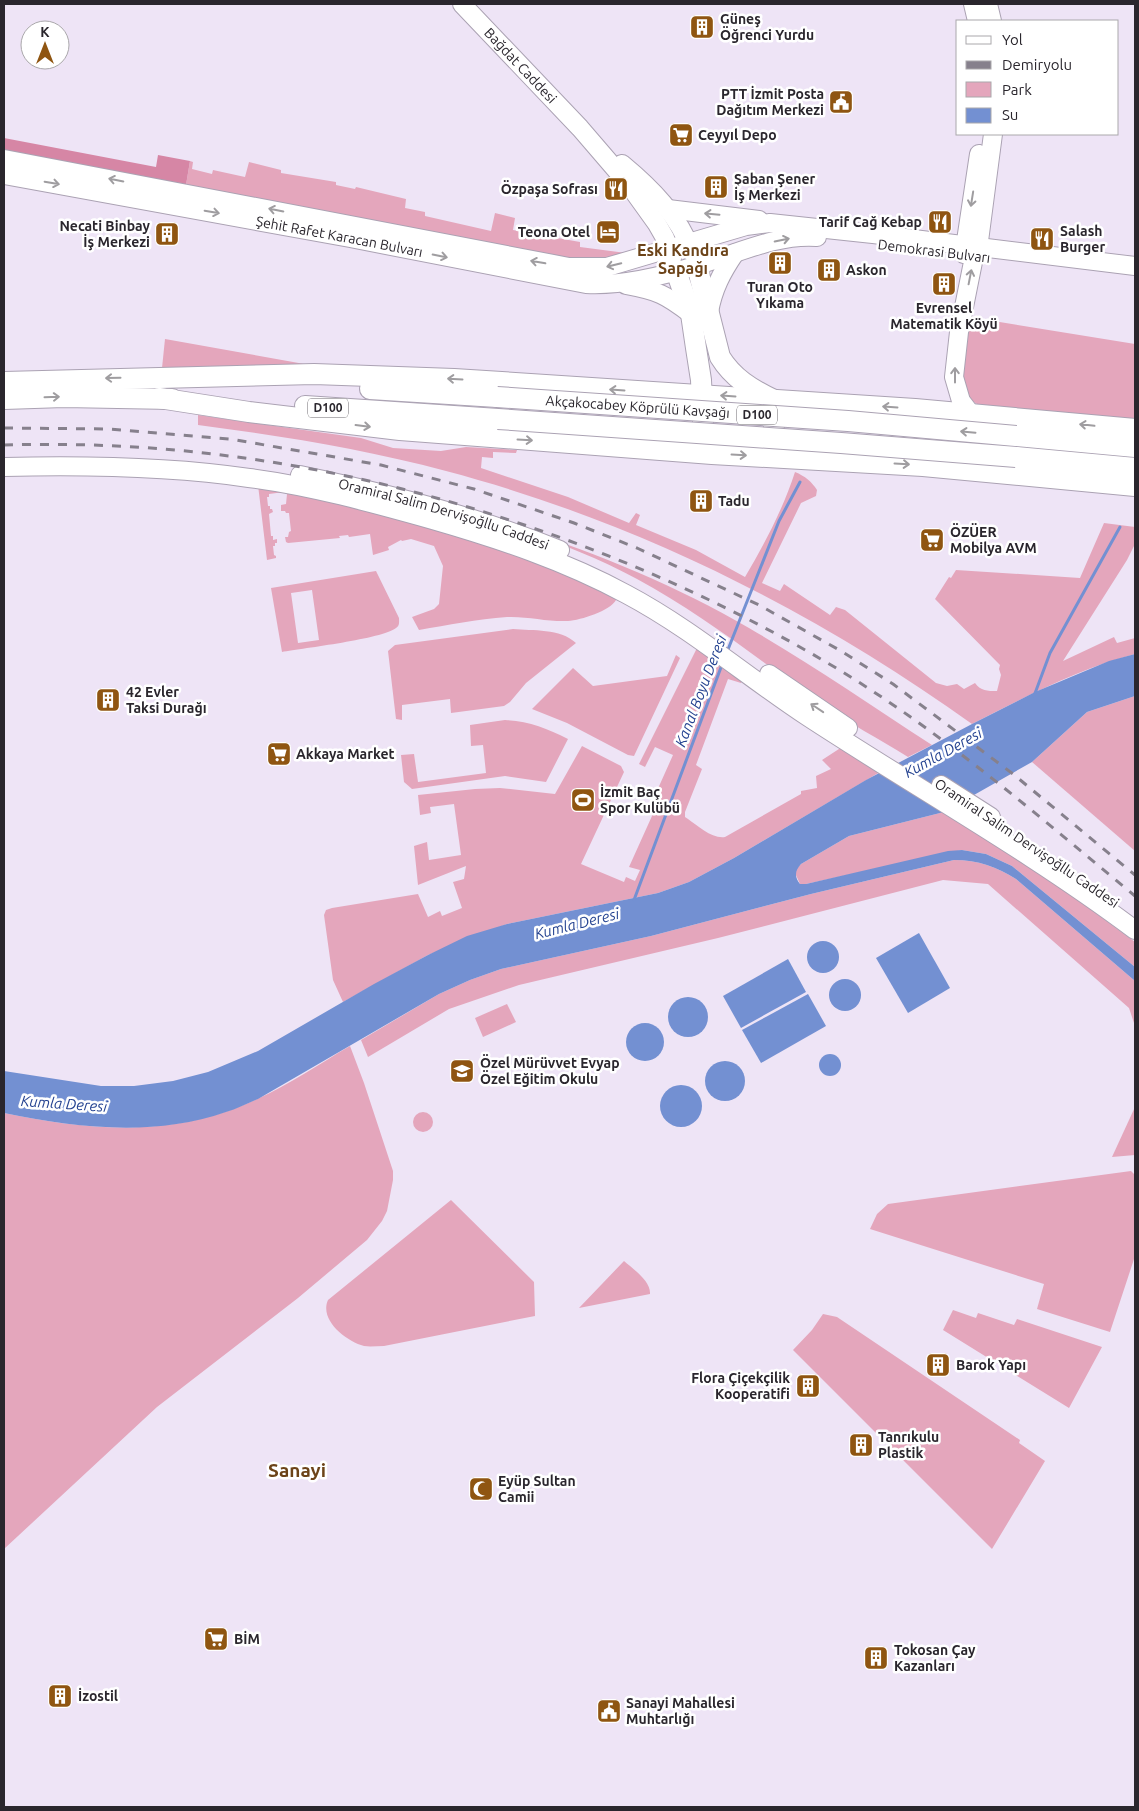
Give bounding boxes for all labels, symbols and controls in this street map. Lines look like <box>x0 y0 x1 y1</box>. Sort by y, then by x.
place label: Güneş Öğrenci Yurdu <box>720 11 814 43</box>
building icon: Güneş Öğrenci Yurdu <box>689 14 715 40</box>
north arrow <box>20 20 70 70</box>
legend <box>956 20 1119 135</box>
text: K <box>40 24 50 40</box>
street label: Bağdat Caddesi <box>481 25 560 106</box>
text: Yol <box>1002 31 1023 48</box>
text: Demiryolu <box>1002 56 1072 73</box>
text: Park <box>1002 81 1032 98</box>
place label: PTT İzmit Posta Dağıtım Merkezi <box>716 85 824 118</box>
public building icon: PTT İzmit Posta Dağıtım Merkezi <box>828 89 854 115</box>
text: Su <box>1002 106 1018 123</box>
supermarket icon: Ceyyıl Depo <box>668 122 694 148</box>
place label: Ceyyıl Depo <box>698 127 777 143</box>
place label: Şaban Şener İş Merkezi <box>734 171 815 204</box>
building icon: Şaban Şener İş Merkezi <box>703 174 729 200</box>
one-way arrow <box>108 175 124 184</box>
restaurant icon: Özpaşa Sofrası <box>603 176 629 202</box>
one-way arrow <box>43 179 59 189</box>
place label: Özpaşa Sofrası <box>501 180 598 198</box>
one-way arrow <box>966 191 976 207</box>
one-way arrow <box>268 205 284 214</box>
one-way arrow <box>203 208 219 218</box>
restaurant icon: Tarif Cağ Kebap <box>927 209 953 235</box>
one-way arrow <box>704 210 720 219</box>
street label: Şehit Rafet Karacan Bulvarı <box>255 213 424 260</box>
place label: Tarif Cağ Kebap <box>819 214 922 230</box>
place label: Necati Binbay İş Merkezi <box>59 218 151 251</box>
hotel icon: Teona Otel <box>595 219 621 245</box>
building icon: Necati Binbay İş Merkezi <box>154 221 180 247</box>
place label: Salash Burger <box>1060 223 1105 255</box>
place label: Teona Otel <box>518 224 590 240</box>
restaurant icon: Salash Burger <box>1029 226 1055 252</box>
one-way arrow <box>773 234 789 244</box>
street label: Demokrasi Bulvarı <box>877 236 991 266</box>
district label: Eski Kandıra Sapağı <box>637 241 729 277</box>
building icon: Turan Oto Yıkama <box>767 250 793 276</box>
one-way arrow <box>432 251 448 261</box>
one-way arrow <box>531 256 547 266</box>
building icon: Askon <box>816 257 842 283</box>
one-way arrow <box>607 261 623 270</box>
place label: Askon <box>846 262 887 278</box>
one-way arrow <box>966 269 976 285</box>
building icon: Evrensel Matematik Köyü <box>931 271 957 297</box>
place label: Turan Oto Yıkama <box>747 279 813 311</box>
place label: Evrensel Matematik Köyü <box>890 300 998 332</box>
one-way arrow <box>950 367 960 384</box>
one-way arrow <box>105 373 122 383</box>
one-way arrow <box>447 375 463 384</box>
one-way arrow <box>610 386 626 395</box>
street label: Akçakocabey Köprülü Kavşağı <box>545 392 730 421</box>
one-way arrow <box>720 392 736 401</box>
one-way arrow <box>44 393 60 402</box>
road number: D100 <box>308 398 348 418</box>
one-way arrow <box>882 403 898 412</box>
road number: D100 <box>737 406 777 424</box>
one-way arrow <box>1079 420 1095 430</box>
one-way arrow <box>355 421 371 431</box>
one-way arrow <box>960 427 976 437</box>
one-way arrow <box>517 435 533 444</box>
one-way arrow <box>731 451 747 460</box>
one-way arrow <box>893 460 909 469</box>
street label: Oramiral Salim Dervişoğllu Caddesi <box>337 475 551 553</box>
building icon: Tadu <box>688 488 714 514</box>
place label: Tadu <box>718 493 750 509</box>
place label: ÖZÜER Mobilya AVM <box>950 523 1037 556</box>
supermarket icon: ÖZÜER Mobilya AVM <box>919 527 945 553</box>
water label: Kanal Boyu Deresi <box>671 631 730 749</box>
place label: 42 Evler Taksi Durağı <box>126 684 207 716</box>
building icon: 42 Evler Taksi Durağı <box>95 687 121 713</box>
one-way arrow <box>811 703 825 713</box>
water label: Kumla Deresi <box>901 724 986 781</box>
supermarket icon: Akkaya Market <box>266 741 292 767</box>
place label: Akkaya Market <box>296 746 394 762</box>
street label: Oramiral Salim Dervişoğllu Caddesi <box>932 775 1122 911</box>
place label: İzmit Baç Spor Kulübü <box>600 783 680 816</box>
sports icon: İzmit Baç Spor Kulübü <box>570 787 596 813</box>
water label: Kumla Deresi <box>533 905 622 942</box>
place label: Özel Mürüvvet Evyap Özel Eğitim Okulu <box>480 1054 620 1087</box>
school or university icon: Özel Mürüvvet Evyap Özel Eğitim Okulu <box>449 1058 475 1084</box>
water label: Kumla Deresi <box>20 1092 109 1115</box>
building icon: Barok Yapı <box>925 1352 951 1378</box>
place label: Barok Yapı <box>956 1357 1026 1373</box>
place label: Flora Çiçekçilik Kooperatifi <box>691 1370 790 1402</box>
building icon: Flora Çiçekçilik Kooperatifi <box>795 1373 821 1399</box>
place label: Tanrıkulu Plastik <box>878 1429 939 1461</box>
building icon: Tanrıkulu Plastik <box>848 1432 874 1458</box>
district label: Sanayi <box>268 1459 326 1481</box>
place label: Eyüp Sultan Camii <box>498 1473 576 1505</box>
mosque icon: Eyüp Sultan Camii <box>468 1476 494 1502</box>
supermarket icon: BİM <box>203 1626 229 1652</box>
place label: BİM <box>234 1630 260 1647</box>
place label: Tokosan Çay Kazanları <box>894 1642 976 1674</box>
building icon: Tokosan Çay Kazanları <box>863 1645 889 1671</box>
building icon: İzostil <box>47 1683 73 1709</box>
place label: İzostil <box>78 1687 118 1704</box>
place label: Sanayi Mahallesi Muhtarlığı <box>626 1695 735 1727</box>
public building icon: Sanayi Mahallesi Muhtarlığı <box>596 1698 622 1724</box>

